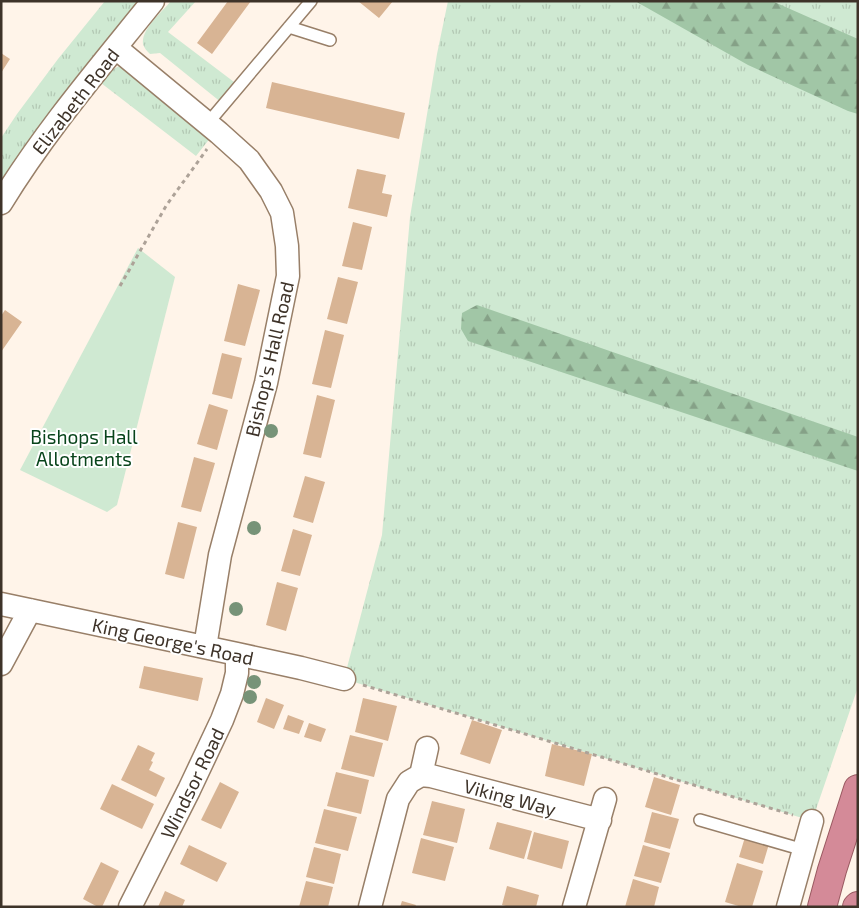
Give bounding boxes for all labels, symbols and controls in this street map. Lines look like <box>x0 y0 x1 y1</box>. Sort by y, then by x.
street label: Elizabeth Road <box>26 43 124 159</box>
street label: Bishop's Hall Road <box>240 279 298 439</box>
park label: Bishops Hall Allotments <box>30 425 138 470</box>
street label: King George's Road <box>90 613 256 669</box>
street label: Windsor Road <box>155 724 229 842</box>
street label: Viking Way <box>461 774 559 820</box>

